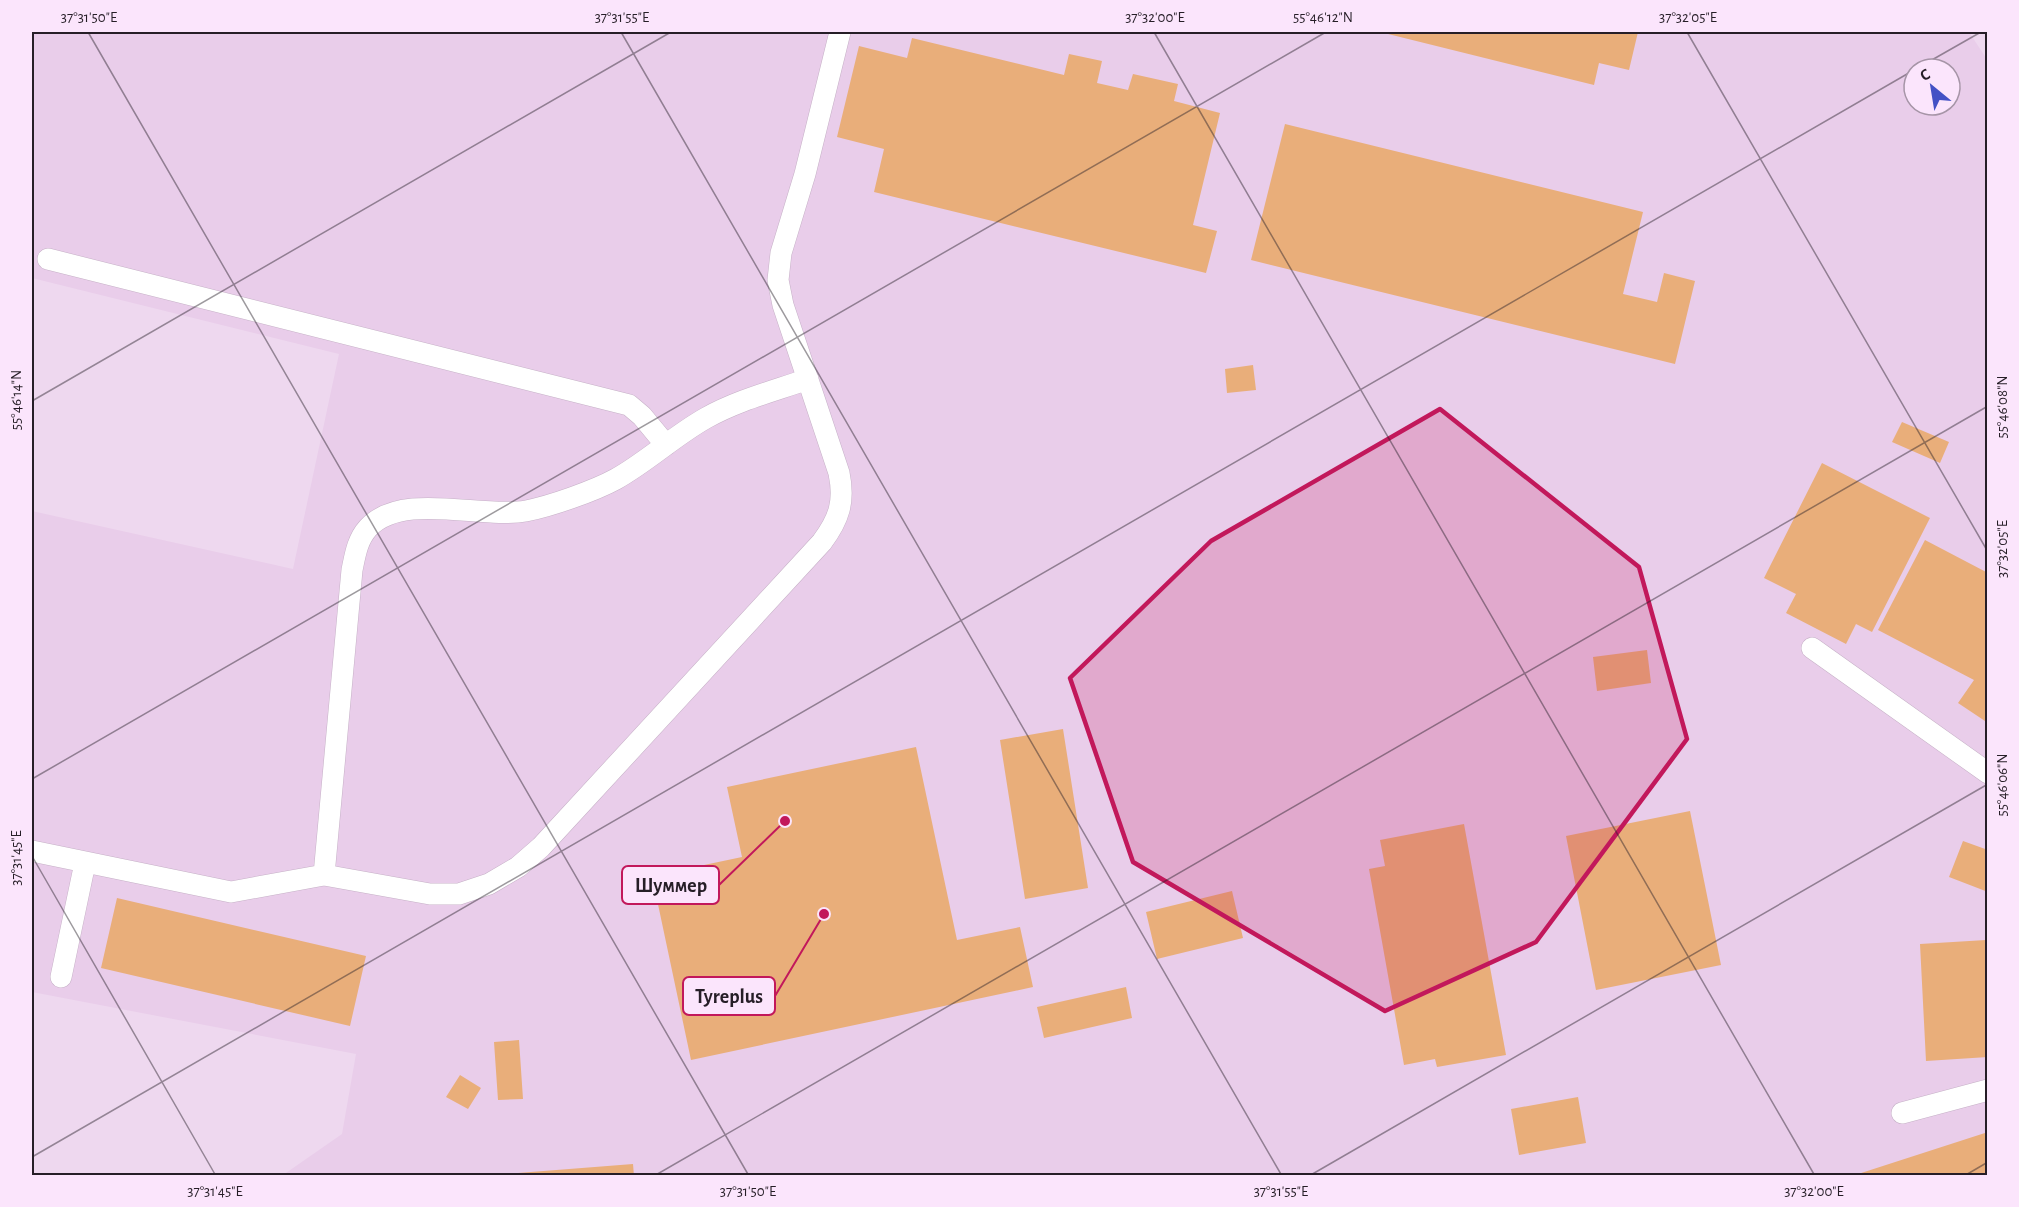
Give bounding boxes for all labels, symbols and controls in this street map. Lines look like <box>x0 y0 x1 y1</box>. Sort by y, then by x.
text: 37°31'50"E <box>61 10 117 25</box>
text: 37°31'55"E <box>595 10 649 25</box>
text: 37°32'00"E <box>1125 10 1185 25</box>
text: 55°46'12"N <box>1293 10 1353 25</box>
text: 37°32'05"E <box>1659 10 1717 25</box>
north arrow <box>1902 57 1962 117</box>
text: С <box>1917 66 1933 84</box>
text: 55°46'14"N <box>9 370 24 430</box>
text: 55°46'08"N <box>1995 375 2010 439</box>
text: 37°32'05"E <box>1995 520 2010 578</box>
text: 55°46'06"N <box>1995 753 2010 817</box>
text: 37°31'45"E <box>9 830 24 886</box>
callout: Шуммер <box>622 866 719 904</box>
text: Шуммер <box>635 876 707 896</box>
callout: Tyreplus <box>683 977 775 1015</box>
text: Tyreplus <box>695 987 763 1007</box>
text: 37°31'45"E <box>187 1184 243 1199</box>
text: 37°31'50"E <box>720 1184 776 1199</box>
text: 37°31'55"E <box>1254 1184 1308 1199</box>
text: 37°32'00"E <box>1784 1184 1844 1199</box>

